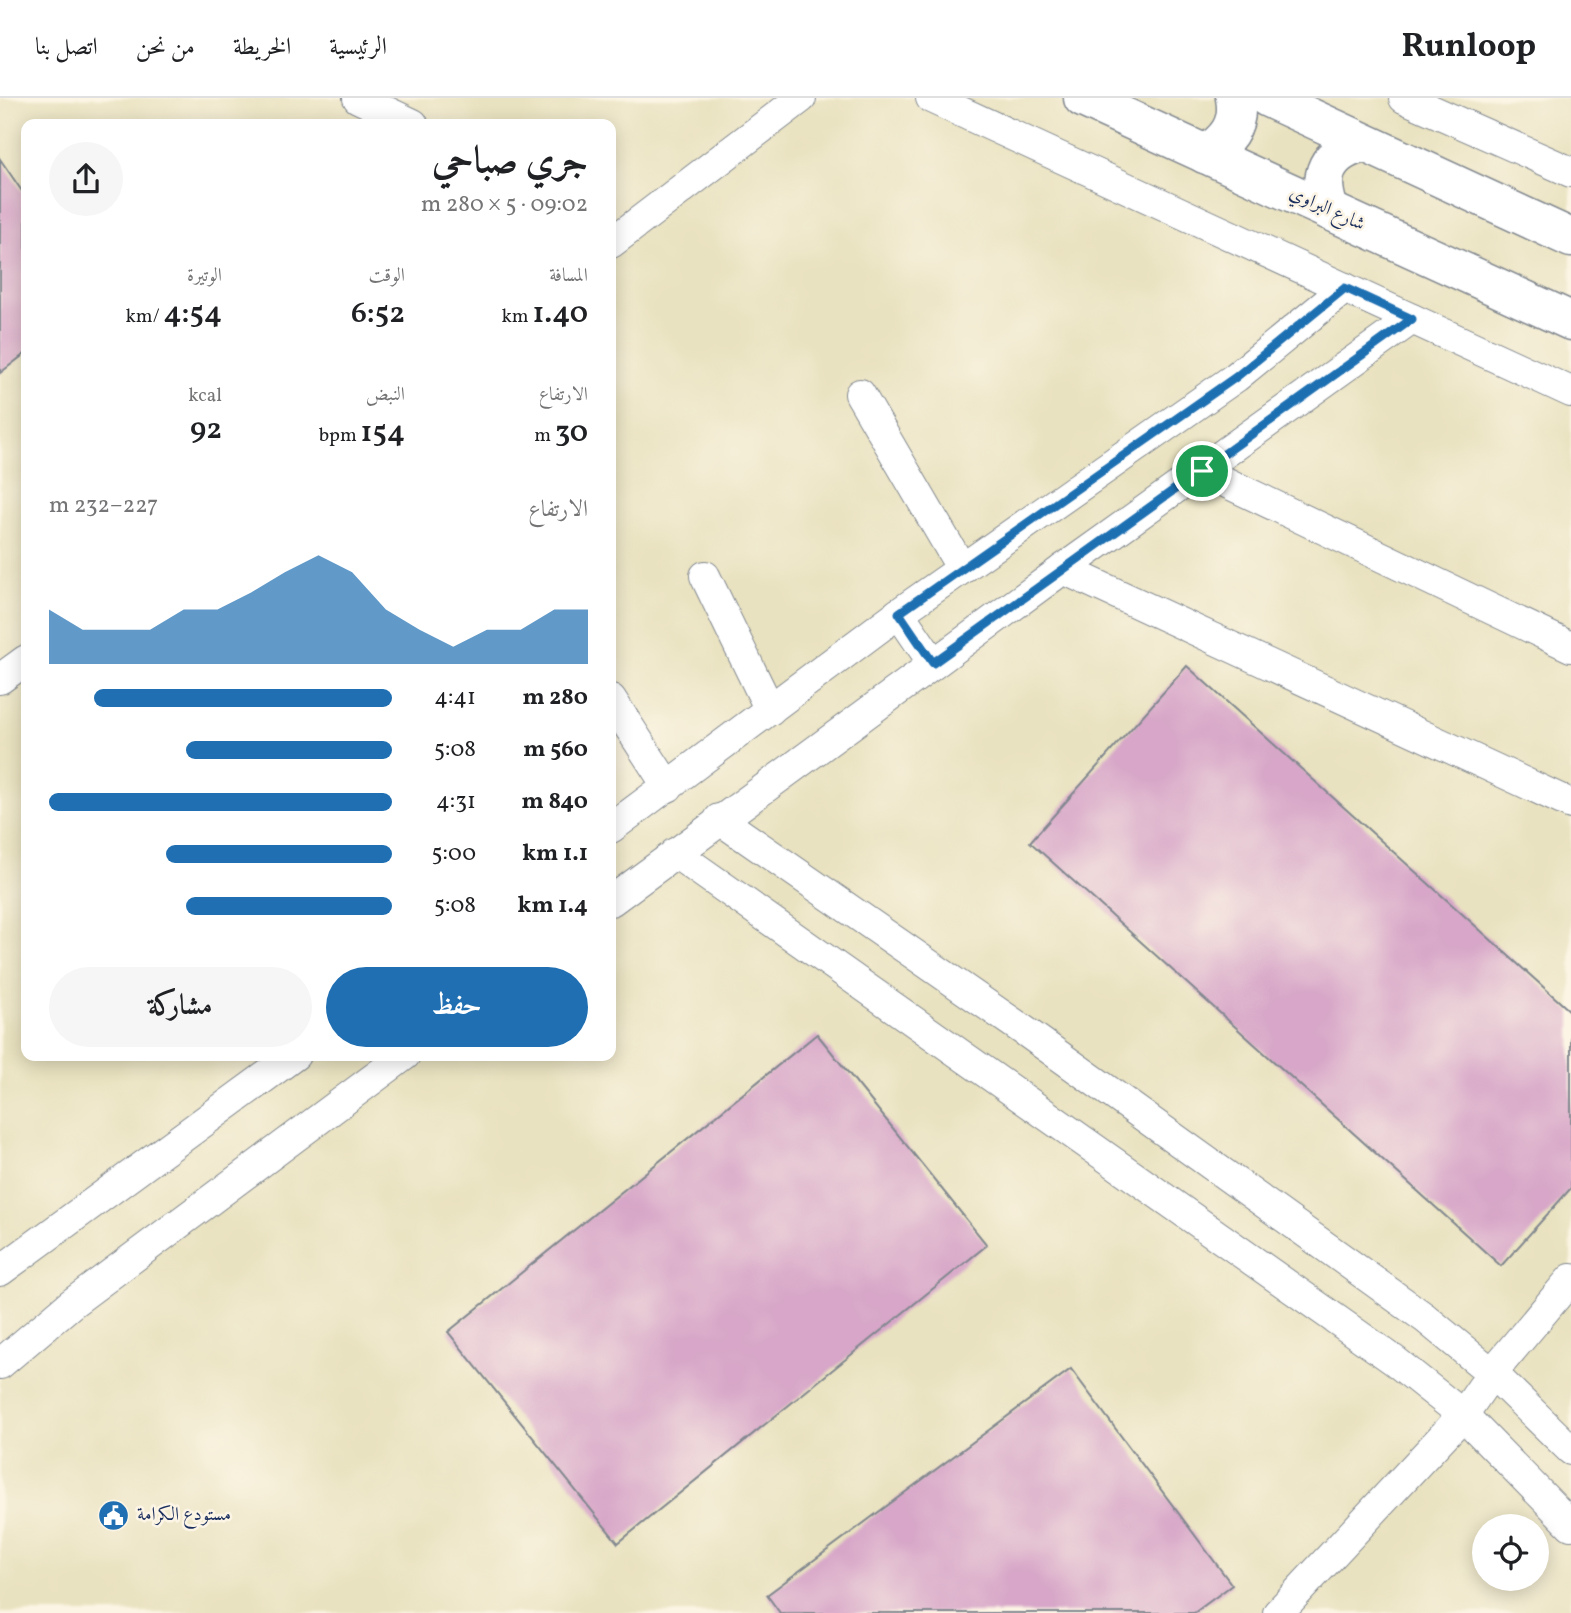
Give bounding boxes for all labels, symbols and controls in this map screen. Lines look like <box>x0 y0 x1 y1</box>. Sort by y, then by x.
text: Runloop <box>1402 25 1536 71</box>
text: اتصل بنا <box>35 31 98 65</box>
text: من نحن <box>136 31 195 65</box>
text: الخريطة <box>233 31 291 65</box>
text: الرئيسية <box>329 31 387 65</box>
text: جري صباحي <box>432 136 588 189</box>
button: share <box>49 142 123 216</box>
street label: شارع البراوي <box>1284 180 1369 239</box>
text: 09:02 · 5 × 280 m <box>421 189 588 221</box>
text: الوتيرة <box>187 263 222 289</box>
text: الوقت <box>369 263 405 289</box>
text: المسافة <box>549 263 588 289</box>
text: 4:54 <box>163 293 222 335</box>
text: 6:52 <box>351 293 405 335</box>
text: 1.40 <box>532 293 588 335</box>
text: /km <box>126 304 163 330</box>
text: km <box>501 304 532 330</box>
text: النبض <box>366 382 405 408</box>
text: الارتفاع <box>539 382 588 408</box>
text: kcal <box>188 383 222 409</box>
text: 92 <box>190 409 222 451</box>
text: 154 <box>361 412 405 454</box>
text: 30 <box>555 412 588 454</box>
text: bpm <box>319 423 361 449</box>
text: m <box>534 423 555 449</box>
pin <box>1172 441 1232 501</box>
icon: arrive <box>1183 452 1221 490</box>
text: 227–232 m <box>49 490 158 522</box>
text: الارتفاع <box>528 494 588 526</box>
text: 4:41 <box>434 682 476 714</box>
text: 280 m <box>522 682 588 714</box>
text: 5:08 <box>434 734 476 766</box>
text: 560 m <box>523 734 588 766</box>
text: 4:31 <box>436 786 476 818</box>
text: 840 m <box>522 786 588 818</box>
text: 5:00 <box>431 838 476 870</box>
text: 1.1 km <box>522 838 588 870</box>
text: 5:08 <box>434 890 476 922</box>
text: 1.4 km <box>517 890 588 922</box>
button: مشاركة <box>49 967 312 1047</box>
button: حفظ <box>326 967 588 1047</box>
public building icon: مستودع الكرامة <box>97 1498 131 1532</box>
place label: مستودع الكرامة <box>137 1502 231 1529</box>
map controls <box>1472 1514 1549 1591</box>
button: locate <box>1472 1514 1549 1591</box>

